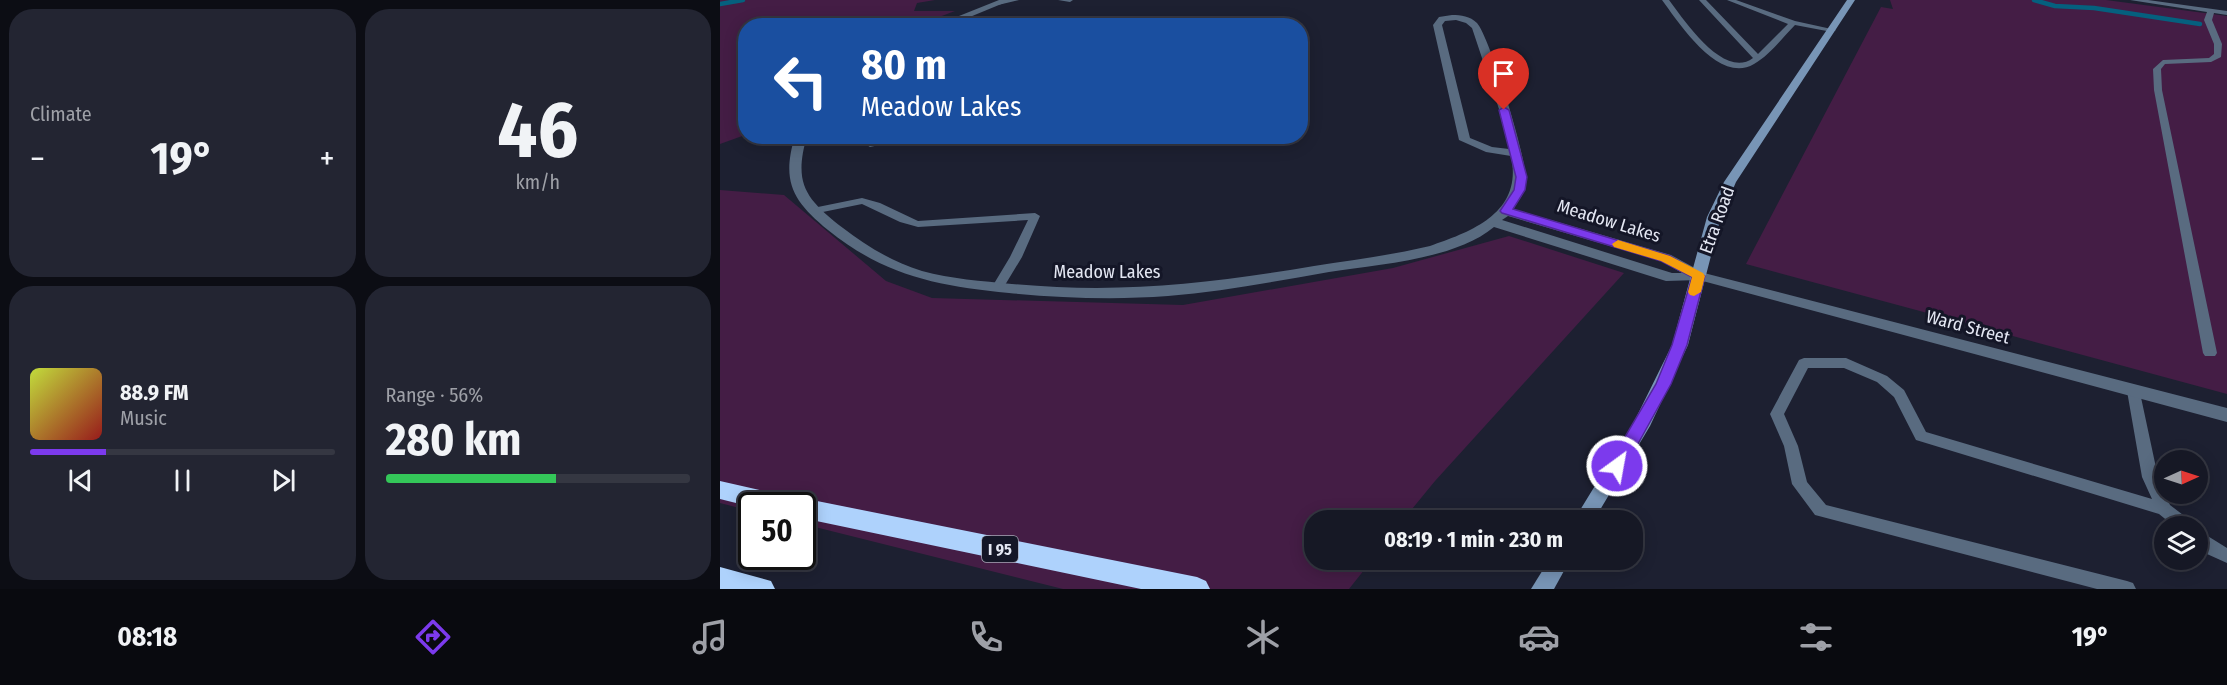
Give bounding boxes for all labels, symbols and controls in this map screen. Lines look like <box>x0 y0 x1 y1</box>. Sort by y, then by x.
text: 80 m <box>861 40 947 90</box>
icon: left <box>762 42 840 120</box>
pin <box>1478 48 1529 110</box>
icon: arrive <box>1487 57 1520 90</box>
text: 46 <box>497 84 578 178</box>
text: Meadow Lakes <box>861 91 1021 123</box>
text: Climate <box>30 102 92 126</box>
text: 19° <box>150 132 214 186</box>
text: − <box>30 139 45 179</box>
text: + <box>319 139 334 179</box>
text: km/h <box>515 170 560 194</box>
street label: Etra Road <box>1695 183 1739 257</box>
street label: Meadow Lakes <box>1555 195 1664 247</box>
street label: Meadow Lakes <box>1054 261 1161 283</box>
street label: Ward Street <box>1924 305 2012 349</box>
text: 88.9 FM <box>120 379 189 406</box>
text: Range · 56% <box>386 383 483 407</box>
text: Music <box>120 406 167 430</box>
text: 280 km <box>386 413 521 467</box>
position arrow <box>1585 434 1649 498</box>
north arrow <box>2154 450 2208 504</box>
map controls <box>2154 450 2208 570</box>
icon: previous <box>64 464 97 497</box>
icon: pause <box>166 464 199 497</box>
icon: next <box>267 464 300 497</box>
speed limit sign: 50 <box>738 492 816 570</box>
button: layers <box>2154 516 2208 570</box>
text: 08:19 · 1 min · 230 m <box>1384 526 1563 553</box>
road number: I 95 <box>982 536 1018 562</box>
icon: directions <box>412 616 454 658</box>
icon: music <box>689 616 731 658</box>
icon: phone <box>965 616 1007 658</box>
icon: climate <box>1242 616 1284 658</box>
icon: car <box>1518 616 1560 658</box>
icon: filters <box>1795 616 1837 658</box>
text: 08:18 <box>117 621 177 653</box>
text: 19° <box>2072 621 2110 653</box>

